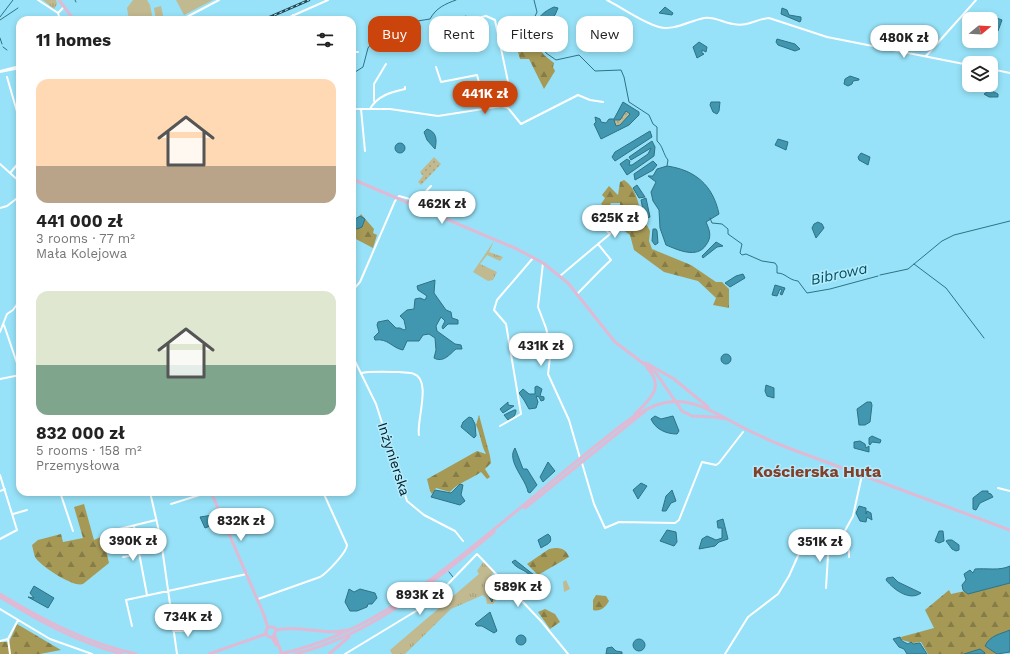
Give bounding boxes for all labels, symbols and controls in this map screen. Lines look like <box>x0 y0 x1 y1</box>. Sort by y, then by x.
north arrow <box>962 12 998 48</box>
map controls <box>962 12 998 92</box>
chip: Buy <box>368 16 421 52</box>
chip: Rent <box>429 16 489 52</box>
chip: Filters <box>497 16 568 52</box>
chip: New <box>576 16 633 52</box>
pin: 480K zł <box>867 25 941 59</box>
icon: filters <box>314 29 336 51</box>
text: 11 homes <box>36 30 111 50</box>
text: 480K zł <box>879 30 929 45</box>
button: layers <box>962 56 998 92</box>
pin: 441K zł <box>448 81 522 115</box>
text: 441K zł <box>462 86 508 101</box>
icon: home <box>150 105 222 177</box>
pin: 462K zł <box>405 191 479 225</box>
text: 462K zł <box>418 196 466 211</box>
pin: 625K zł <box>578 205 652 239</box>
text: 625K zł <box>591 210 639 225</box>
text: 441 000 zł <box>36 211 123 231</box>
text: 3 rooms · 77 m² <box>36 231 135 246</box>
text: Mała Kolejowa <box>36 246 127 261</box>
water label: Bibrowa <box>809 259 869 289</box>
icon: home <box>150 317 222 389</box>
pin: 431K zł <box>504 333 578 367</box>
text: 431K zł <box>518 338 564 353</box>
street label: Inżynierska <box>375 420 413 498</box>
text: 832 000 zł <box>36 423 125 443</box>
text: 5 rooms · 158 m² <box>36 443 142 458</box>
text: Przemysłowa <box>36 458 120 473</box>
district label: Kościerska Huta <box>753 462 882 481</box>
pin: 832K zł <box>204 508 278 542</box>
text: 832K zł <box>217 513 265 528</box>
pin: 390K zł <box>96 528 170 562</box>
pin: 351K zł <box>783 529 857 563</box>
text: 390K zł <box>109 533 157 548</box>
text: 351K zł <box>797 534 843 549</box>
pin: 589K zł <box>481 574 555 608</box>
text: 589K zł <box>494 579 542 594</box>
pin: 893K zł <box>383 582 457 616</box>
text: 893K zł <box>396 587 444 602</box>
pin: 734K zł <box>151 604 225 638</box>
text: 734K zł <box>164 609 212 624</box>

